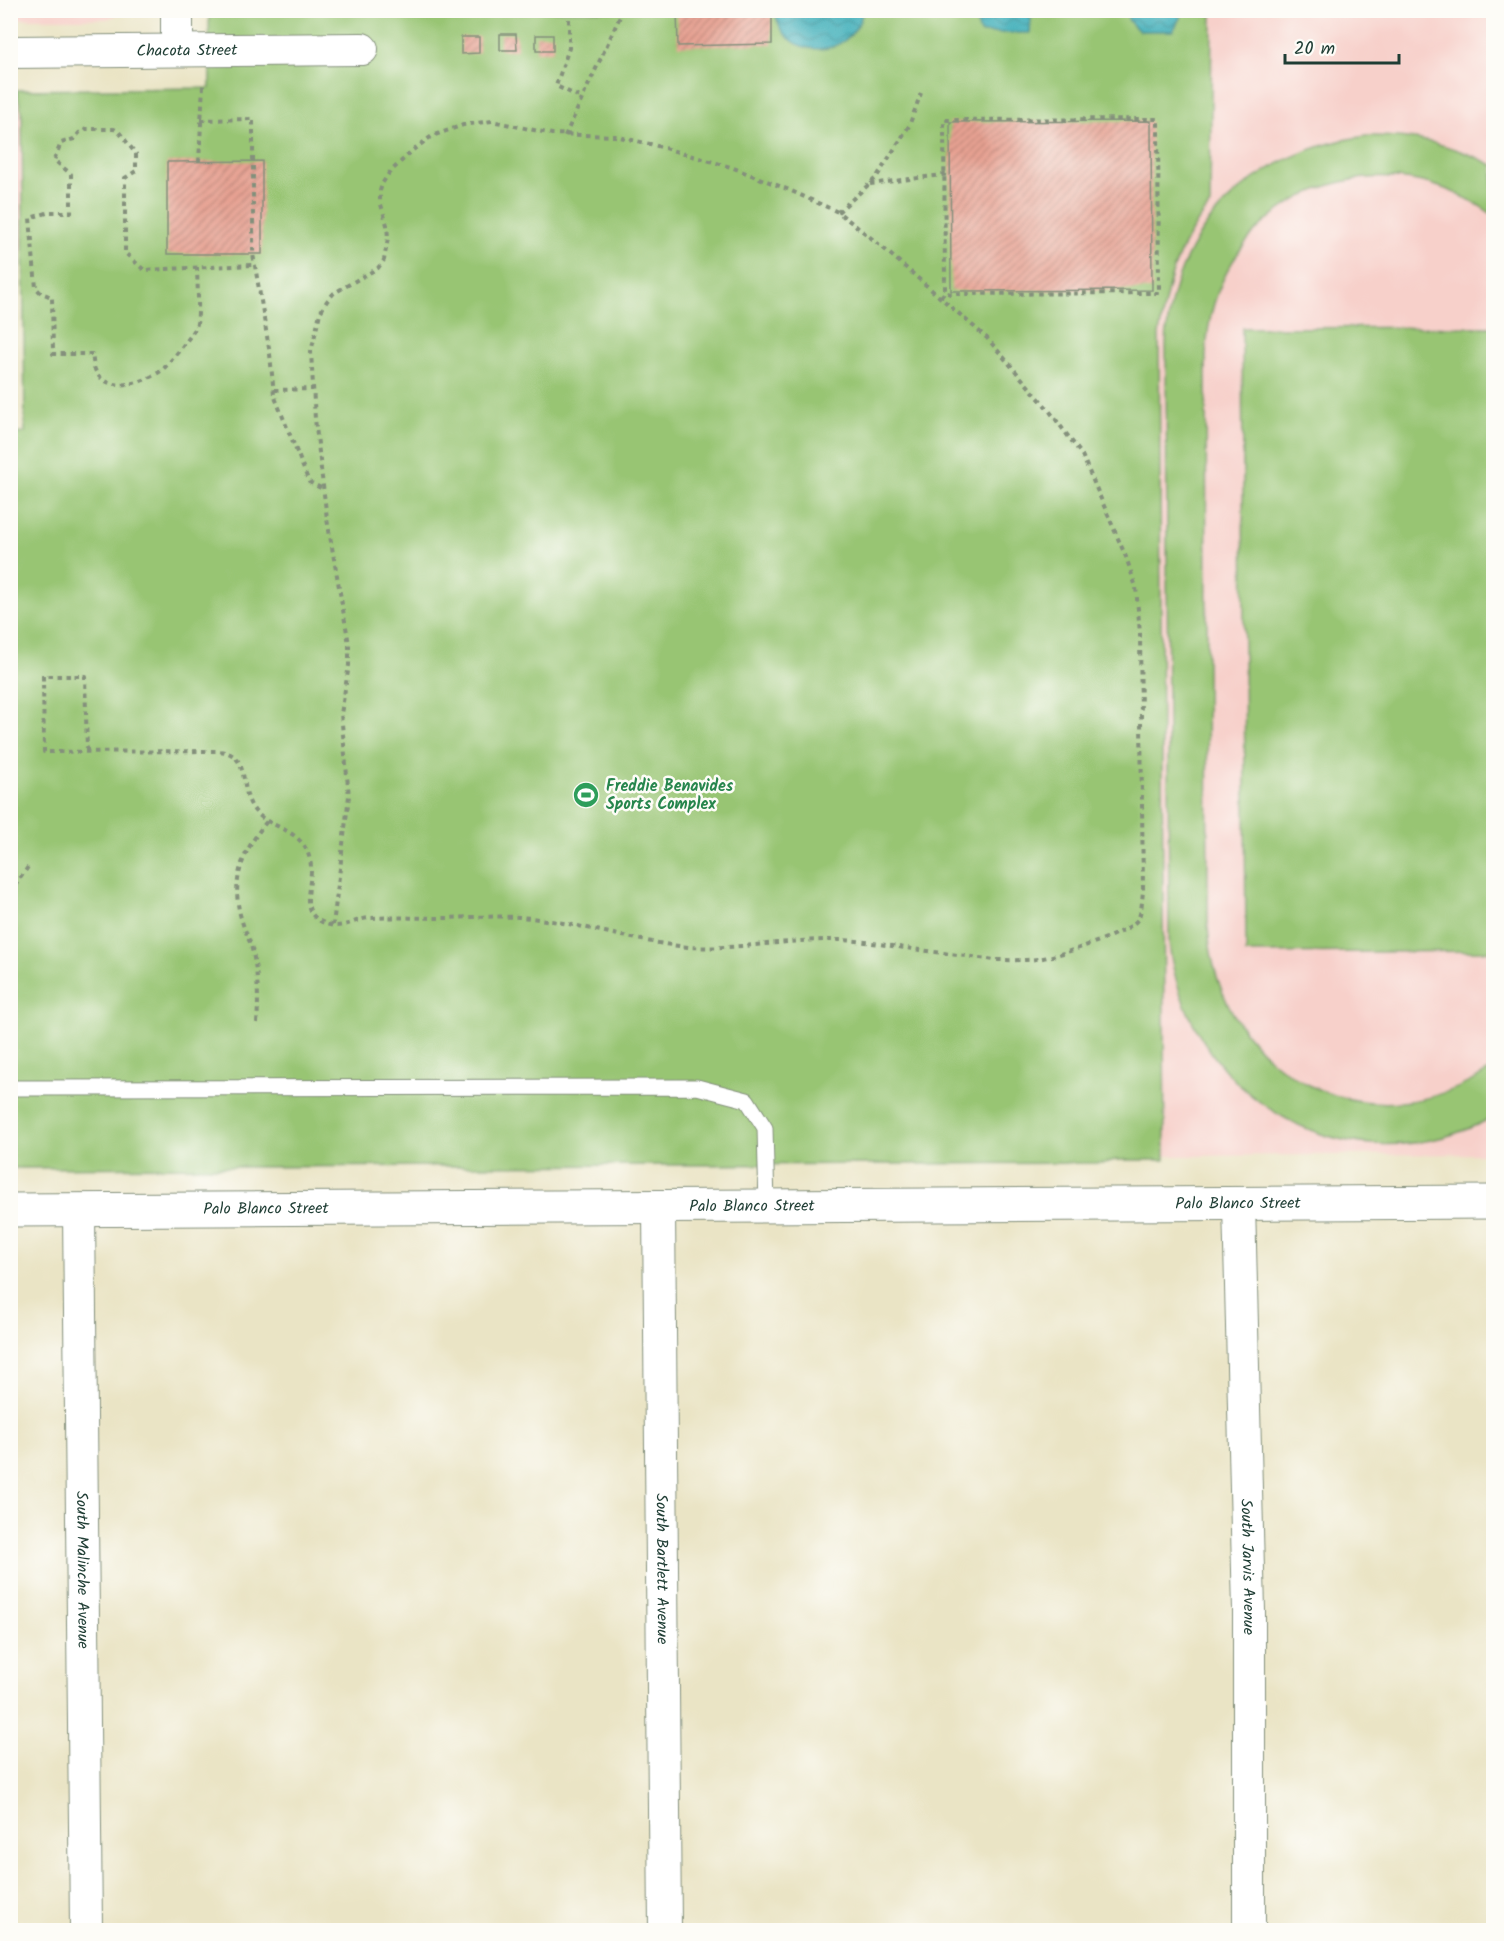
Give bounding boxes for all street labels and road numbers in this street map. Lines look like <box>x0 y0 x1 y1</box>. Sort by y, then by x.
street label: Chacota Street <box>136 38 238 63</box>
street label: Palo Blanco Street <box>1175 1191 1302 1216</box>
street label: Palo Blanco Street <box>689 1193 816 1219</box>
street label: Palo Blanco Street <box>203 1196 330 1221</box>
street label: South Malinche Avenue <box>69 1491 96 1649</box>
street label: South Bartlett Avenue <box>649 1493 675 1645</box>
street label: South Jarvis Avenue <box>1234 1499 1262 1635</box>

